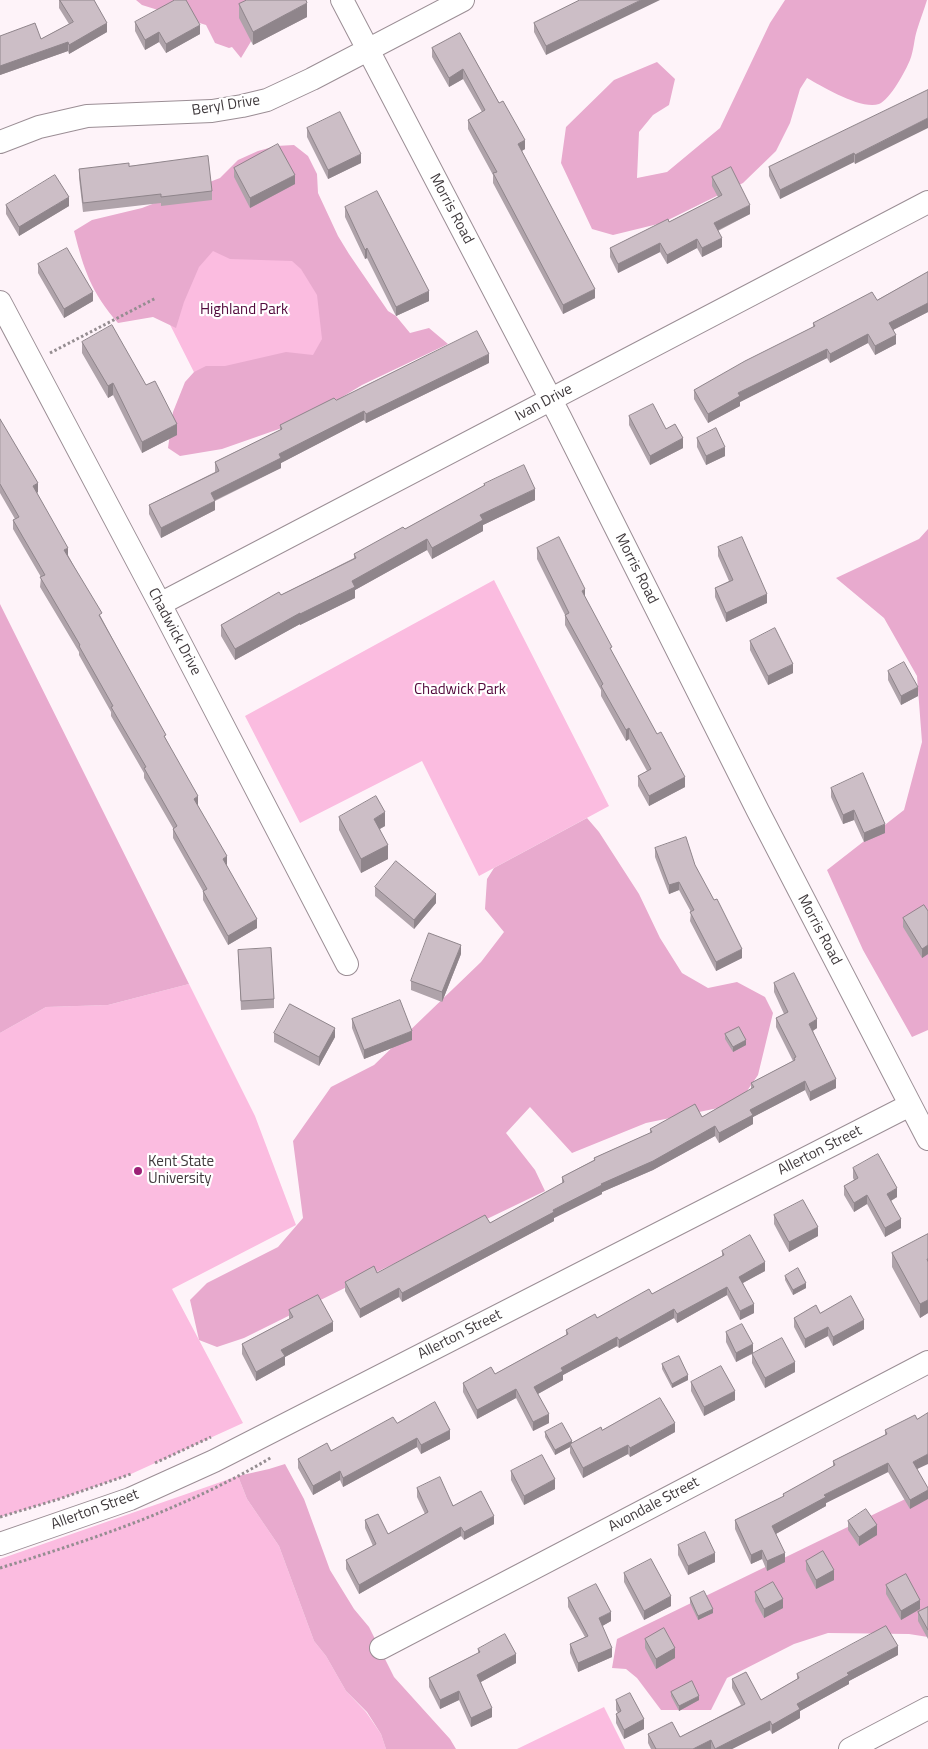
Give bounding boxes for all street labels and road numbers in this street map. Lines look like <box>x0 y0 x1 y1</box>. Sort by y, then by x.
street label: Beryl Drive <box>191 92 261 120</box>
street label: Morris Road <box>425 171 477 247</box>
street label: Ivan Drive <box>512 380 576 426</box>
street label: Morris Road <box>611 531 661 607</box>
street label: Chadwick Drive <box>143 585 205 679</box>
street label: Morris Road <box>793 892 845 968</box>
street label: Allerton Street <box>775 1122 865 1180</box>
street label: Allerton Street <box>415 1306 505 1364</box>
street label: Avondale Street <box>606 1474 702 1536</box>
street label: Allerton Street <box>49 1486 141 1534</box>

